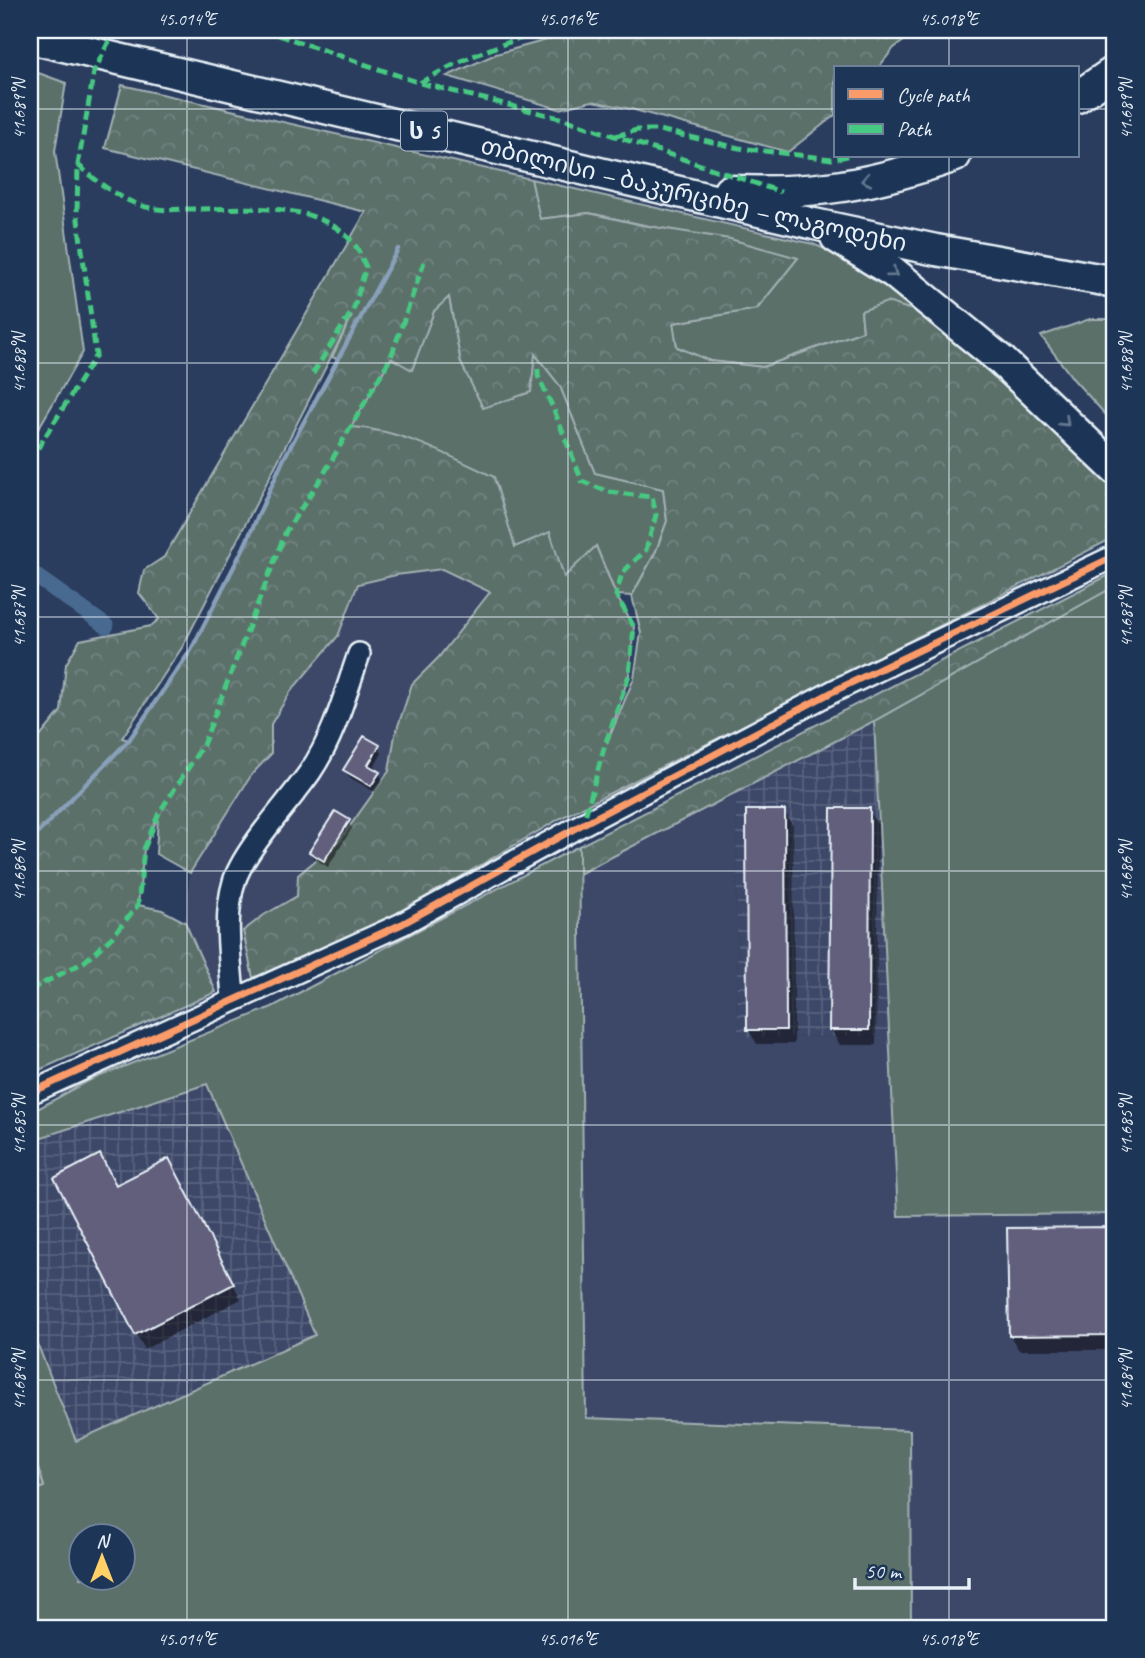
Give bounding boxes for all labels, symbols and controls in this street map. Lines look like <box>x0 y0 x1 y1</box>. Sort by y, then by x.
text: 45.014°E <box>158 8 219 30</box>
text: 45.016°E <box>539 8 600 30</box>
text: 45.018°E <box>920 8 981 30</box>
legend <box>834 66 1078 158</box>
text: 41.689°N <box>8 76 30 139</box>
text: 41.689°N <box>1115 76 1137 139</box>
text: Cycle path <box>897 82 970 108</box>
road number: ს 5 <box>401 112 447 150</box>
text: Path <box>897 116 933 142</box>
street label: თბილისი — ბაკურციხე — ლაგოდეხი <box>478 130 909 258</box>
one-way arrow <box>860 172 872 186</box>
one-way arrow <box>885 265 898 277</box>
text: 41.688°N <box>8 330 30 393</box>
text: 41.688°N <box>1115 330 1137 393</box>
one-way arrow <box>1057 413 1070 426</box>
text: 41.687°N <box>8 584 30 647</box>
text: 41.687°N <box>1115 584 1137 647</box>
text: 41.686°N <box>8 838 30 901</box>
text: 41.686°N <box>1115 838 1137 901</box>
text: 41.685°N <box>8 1092 30 1155</box>
text: 41.685°N <box>1115 1092 1137 1155</box>
text: 41.684°N <box>8 1347 30 1410</box>
text: 41.684°N <box>1115 1347 1137 1410</box>
north arrow <box>66 1522 136 1592</box>
text: N <box>96 1529 111 1553</box>
scale bar <box>855 1546 968 1590</box>
text: 50 m <box>865 1558 903 1584</box>
text: 45.014°E <box>158 1628 219 1650</box>
text: 45.016°E <box>539 1628 600 1650</box>
text: 45.018°E <box>920 1628 981 1650</box>

